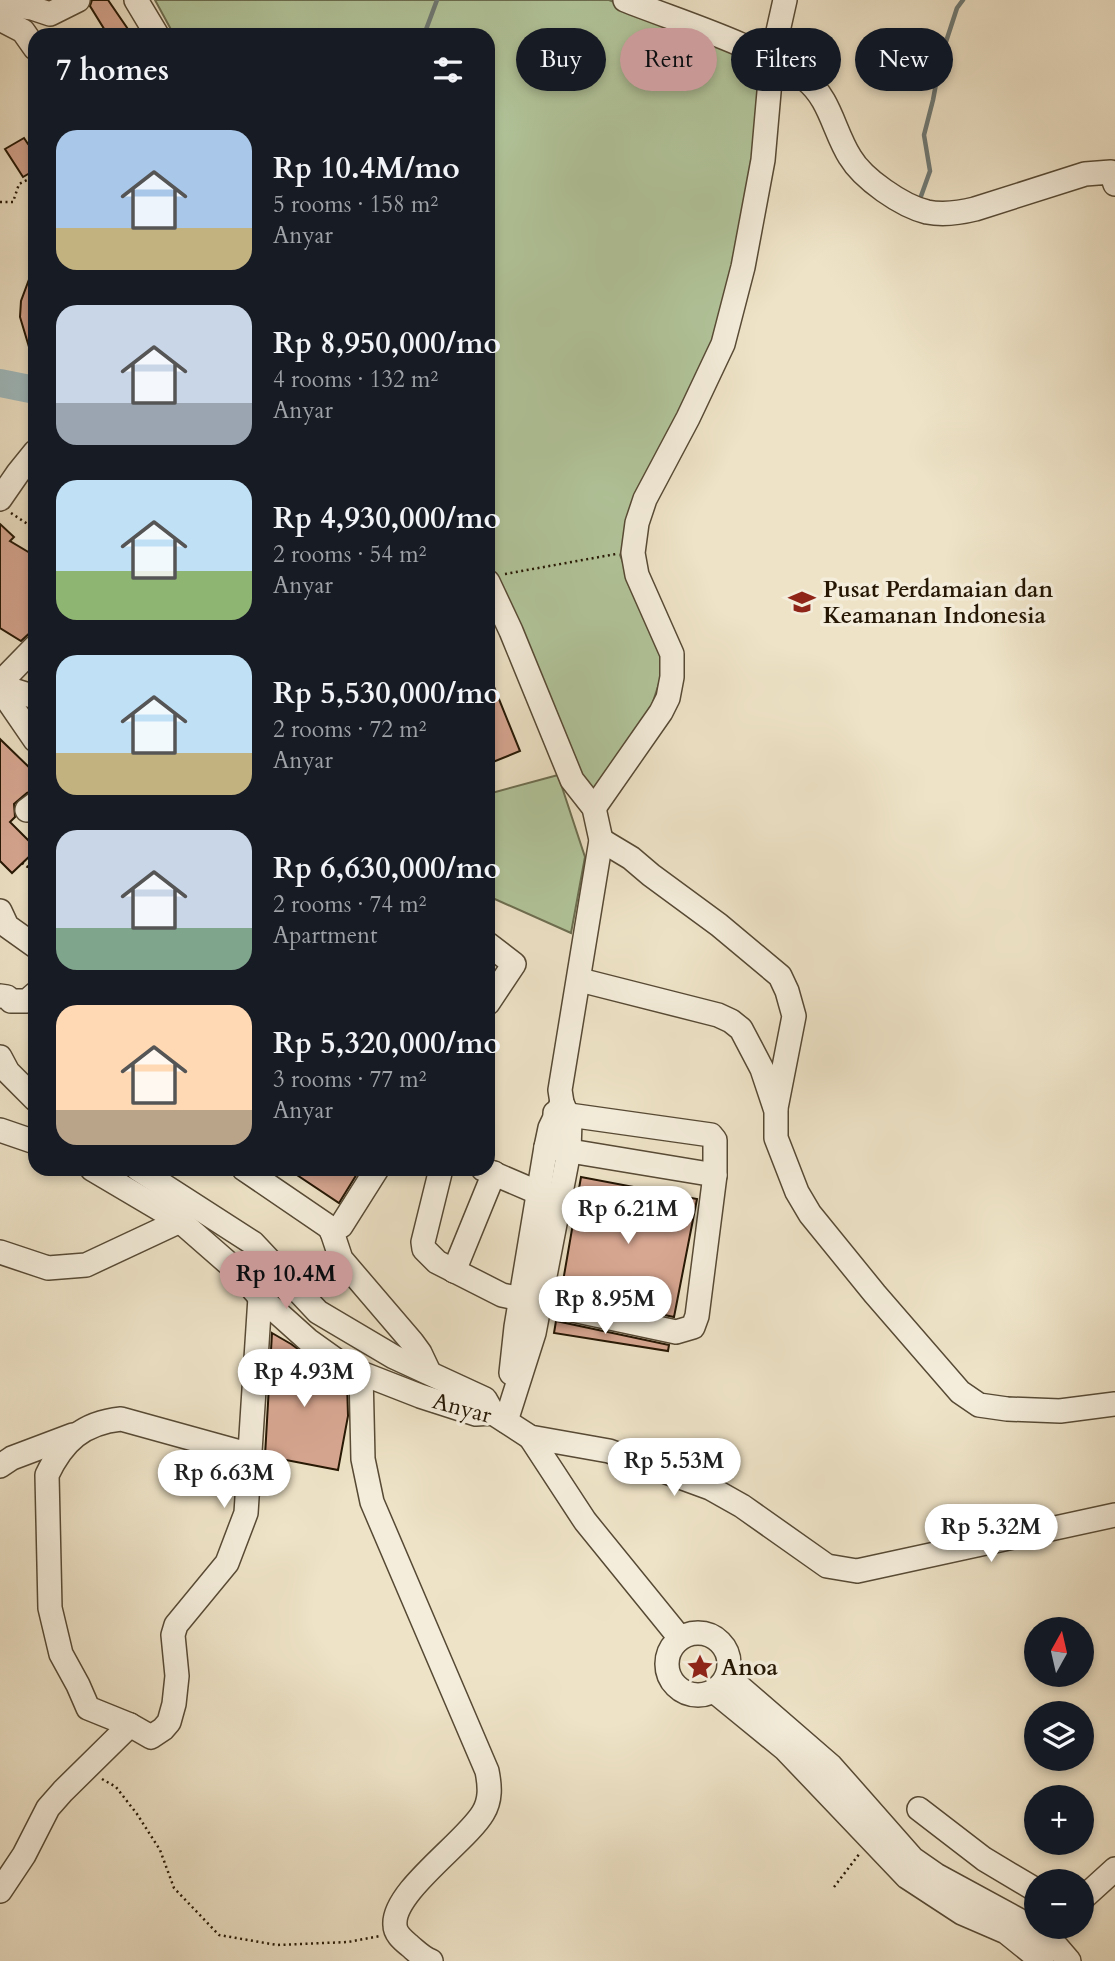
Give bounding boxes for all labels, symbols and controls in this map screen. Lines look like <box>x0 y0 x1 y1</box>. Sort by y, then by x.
chip: Buy <box>516 28 606 91</box>
chip: Rent <box>620 28 717 91</box>
chip: Filters <box>731 28 841 91</box>
chip: New <box>855 28 953 91</box>
text: 7 homes <box>56 50 169 91</box>
icon: filters <box>429 51 467 89</box>
text: Rp 10.4M/mo <box>273 148 460 189</box>
icon: home <box>112 158 196 242</box>
text: 5 rooms · 158 m² <box>273 189 438 220</box>
text: Anyar <box>273 220 333 251</box>
text: Rp 8,950,000/mo <box>273 323 501 364</box>
icon: home <box>112 333 196 417</box>
text: 4 rooms · 132 m² <box>273 364 438 395</box>
text: Anyar <box>273 395 333 426</box>
text: Rp 4,930,000/mo <box>273 498 501 539</box>
icon: home <box>112 508 196 592</box>
text: 2 rooms · 54 m² <box>273 539 426 570</box>
text: Anyar <box>273 570 333 601</box>
place label: Pusat Perdamaian dan Keamanan Indonesia <box>823 574 1053 631</box>
school or university icon: Pusat Perdamaian dan Keamanan Indonesia <box>787 587 817 617</box>
text: Rp 5,530,000/mo <box>273 673 501 714</box>
icon: home <box>112 683 196 767</box>
text: 2 rooms · 72 m² <box>273 714 426 745</box>
text: Anyar <box>273 745 333 776</box>
text: Rp 6,630,000/mo <box>273 848 501 889</box>
icon: home <box>112 858 196 942</box>
text: 2 rooms · 74 m² <box>273 889 426 920</box>
text: Apartment <box>273 920 377 951</box>
text: Rp 5,320,000/mo <box>273 1023 501 1064</box>
icon: home <box>112 1033 196 1117</box>
text: 3 rooms · 77 m² <box>273 1064 426 1095</box>
text: Anyar <box>273 1095 333 1126</box>
pin: Rp 6.21M <box>556 1186 700 1246</box>
text: Rp 6.21M <box>578 1193 678 1224</box>
pin: Rp 10.4M <box>214 1252 358 1311</box>
text: Rp 10.4M <box>236 1258 336 1289</box>
pin: Rp 8.95M <box>533 1276 677 1336</box>
text: Rp 8.95M <box>555 1283 655 1314</box>
pin: Rp 4.93M <box>232 1350 376 1409</box>
text: Rp 4.93M <box>254 1356 354 1387</box>
street label: Anyar <box>429 1385 496 1431</box>
pin: Rp 5.53M <box>602 1438 746 1498</box>
text: Rp 5.53M <box>624 1445 724 1476</box>
pin: Rp 6.63M <box>152 1450 296 1510</box>
text: Rp 6.63M <box>174 1457 274 1488</box>
pin: Rp 5.32M <box>919 1504 1063 1564</box>
text: Rp 5.32M <box>941 1511 1041 1542</box>
north arrow <box>1024 1617 1094 1687</box>
map controls <box>1024 1617 1094 1939</box>
place icon: Anoa <box>685 1652 715 1682</box>
place label: Anoa <box>721 1652 779 1683</box>
button: layers <box>1024 1701 1094 1771</box>
button: + <box>1024 1785 1094 1855</box>
button: − <box>1024 1869 1094 1939</box>

